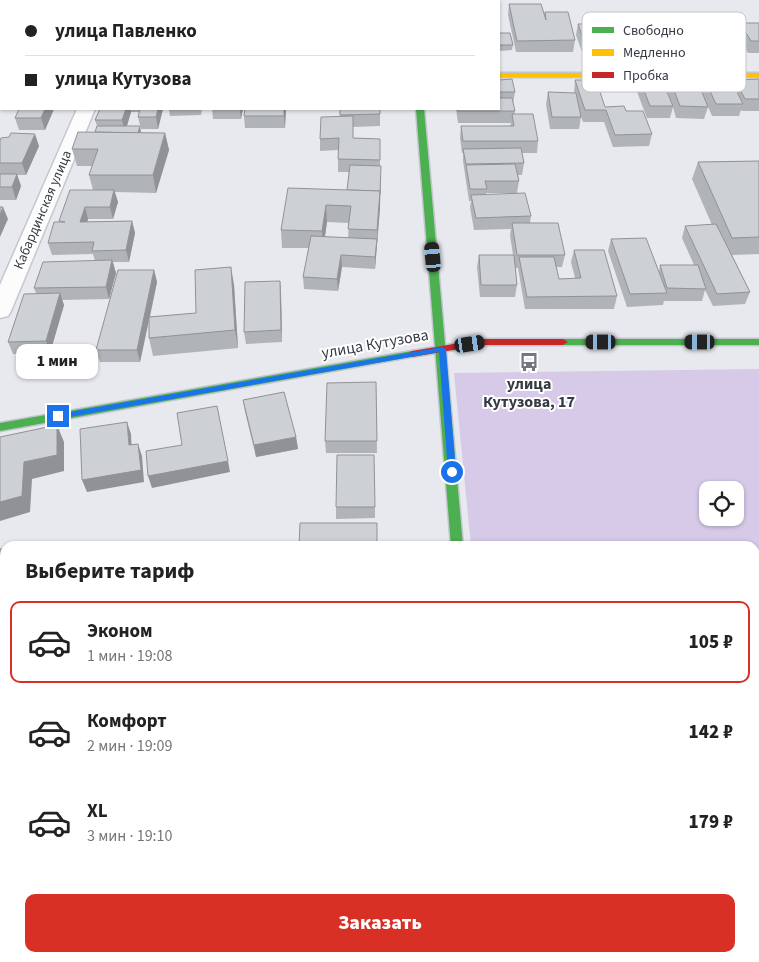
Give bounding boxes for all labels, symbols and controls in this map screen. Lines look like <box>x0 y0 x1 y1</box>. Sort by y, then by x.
legend <box>582 12 746 92</box>
text: улица Павленко <box>55 18 197 45</box>
text: Свободно <box>623 21 684 41</box>
text: Медленно <box>623 43 686 63</box>
text: улица Кутузова <box>55 66 191 93</box>
text: Пробка <box>623 66 669 86</box>
street label: Кабардинская улица <box>9 147 77 273</box>
car <box>424 241 441 273</box>
street label: улица Кутузова <box>320 324 430 364</box>
car <box>454 334 485 354</box>
car <box>586 335 616 350</box>
car <box>685 335 715 350</box>
callout: 1 мин <box>17 344 99 378</box>
text: 1 мин <box>36 350 78 372</box>
bus stop icon: улица Кутузова, 17 <box>518 351 540 373</box>
place label: улица Кутузова, 17 <box>483 373 575 413</box>
route end <box>47 405 69 427</box>
route start <box>441 461 463 483</box>
map controls <box>699 481 744 526</box>
button: locate <box>699 481 744 526</box>
text: Выберите тариф <box>25 555 195 587</box>
text: Эконом <box>87 618 153 645</box>
icon: car <box>27 620 72 665</box>
text: 105 ₽ <box>689 629 733 656</box>
text: 1 мин · 19:08 <box>87 645 173 667</box>
text: Комфорт <box>87 708 167 735</box>
icon: car <box>27 710 72 755</box>
text: 142 ₽ <box>689 719 733 746</box>
text: 2 мин · 19:09 <box>87 735 173 757</box>
text: XL <box>87 798 108 825</box>
icon: car <box>27 800 72 845</box>
text: 179 ₽ <box>689 809 733 836</box>
text: 3 мин · 19:10 <box>87 825 173 847</box>
button: Заказать <box>25 894 735 952</box>

